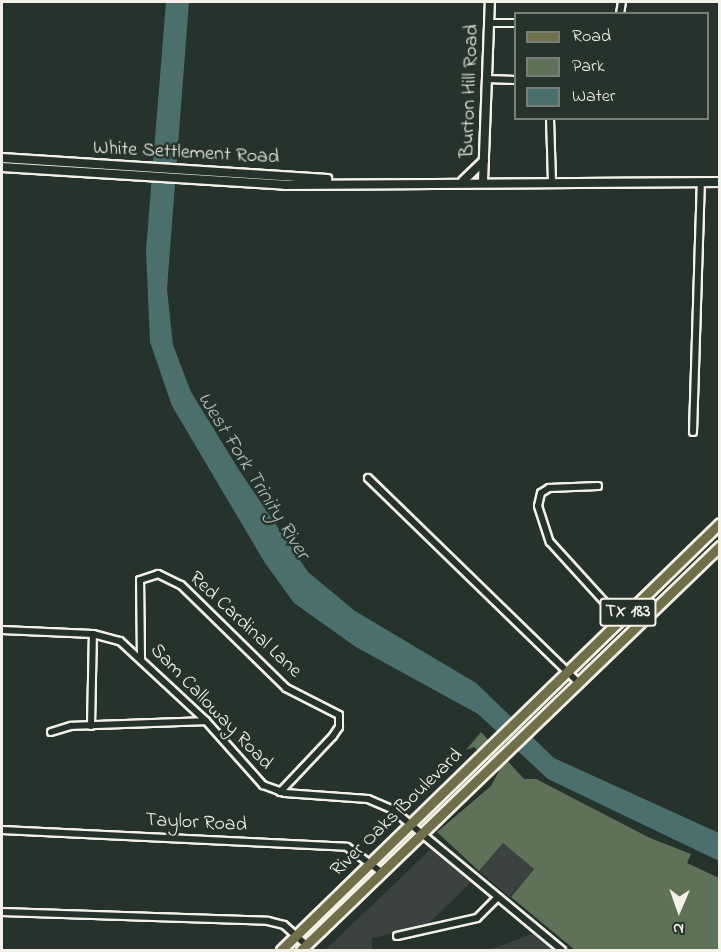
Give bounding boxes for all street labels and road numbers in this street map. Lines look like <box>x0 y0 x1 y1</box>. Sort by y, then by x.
street label: Burton Hill Road <box>456 24 484 158</box>
street label: White Settlement Road <box>92 136 280 170</box>
street label: Red Cardinal Lane <box>184 567 306 683</box>
road number: TX 183 <box>598 597 658 627</box>
street label: Sam Calloway Road <box>145 639 277 775</box>
street label: River Oaks Boulevard <box>326 744 468 882</box>
street label: Taylor Road <box>145 808 247 838</box>

